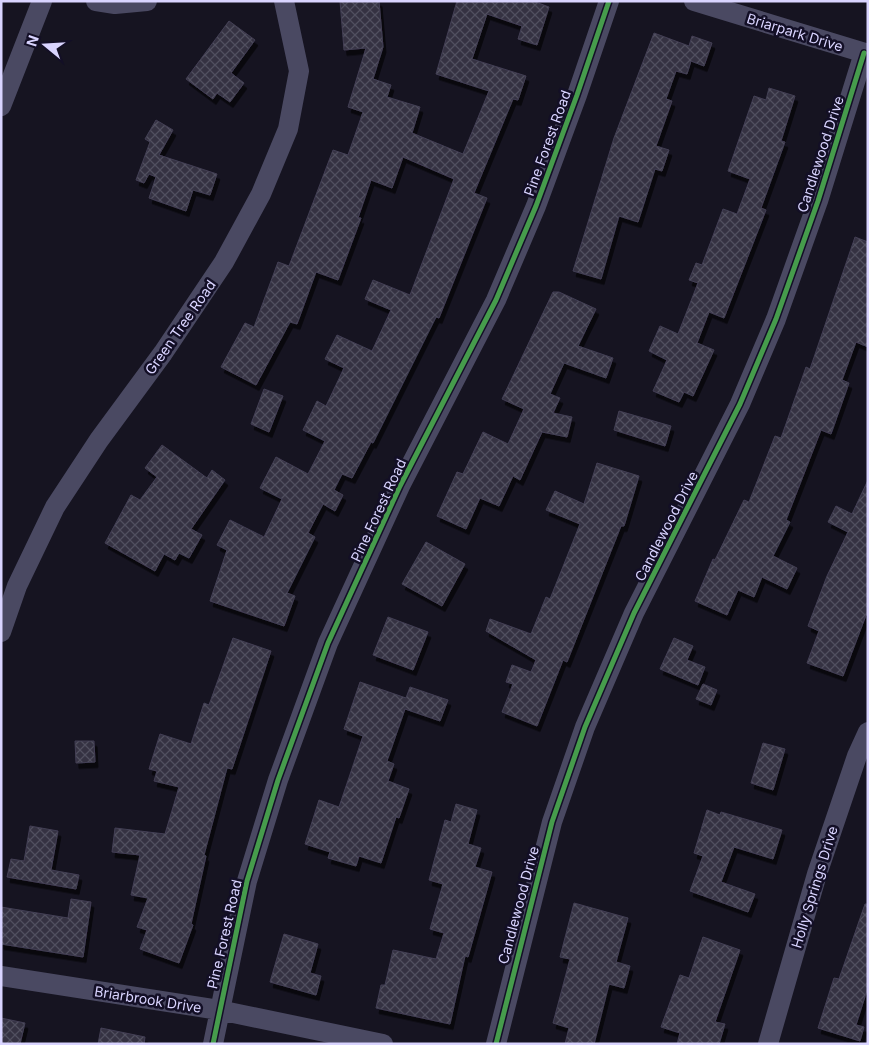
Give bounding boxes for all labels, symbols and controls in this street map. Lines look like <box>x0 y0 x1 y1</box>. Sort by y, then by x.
street label: Briarpark Drive <box>745 9 845 55</box>
north arrow <box>20 20 70 70</box>
text: N <box>22 33 42 49</box>
street label: Pine Forest Road <box>520 88 574 198</box>
street label: Candlewood Drive <box>793 94 847 214</box>
street label: Green Tree Road <box>141 277 219 377</box>
street label: Pine Forest Road <box>347 456 409 564</box>
street label: Candlewood Drive <box>631 468 701 584</box>
street label: Holly Springs Drive <box>787 824 841 950</box>
street label: Candlewood Drive <box>494 844 542 966</box>
street label: Pine Forest Road <box>203 878 245 990</box>
street label: Briarbrook Drive <box>93 982 203 1016</box>

